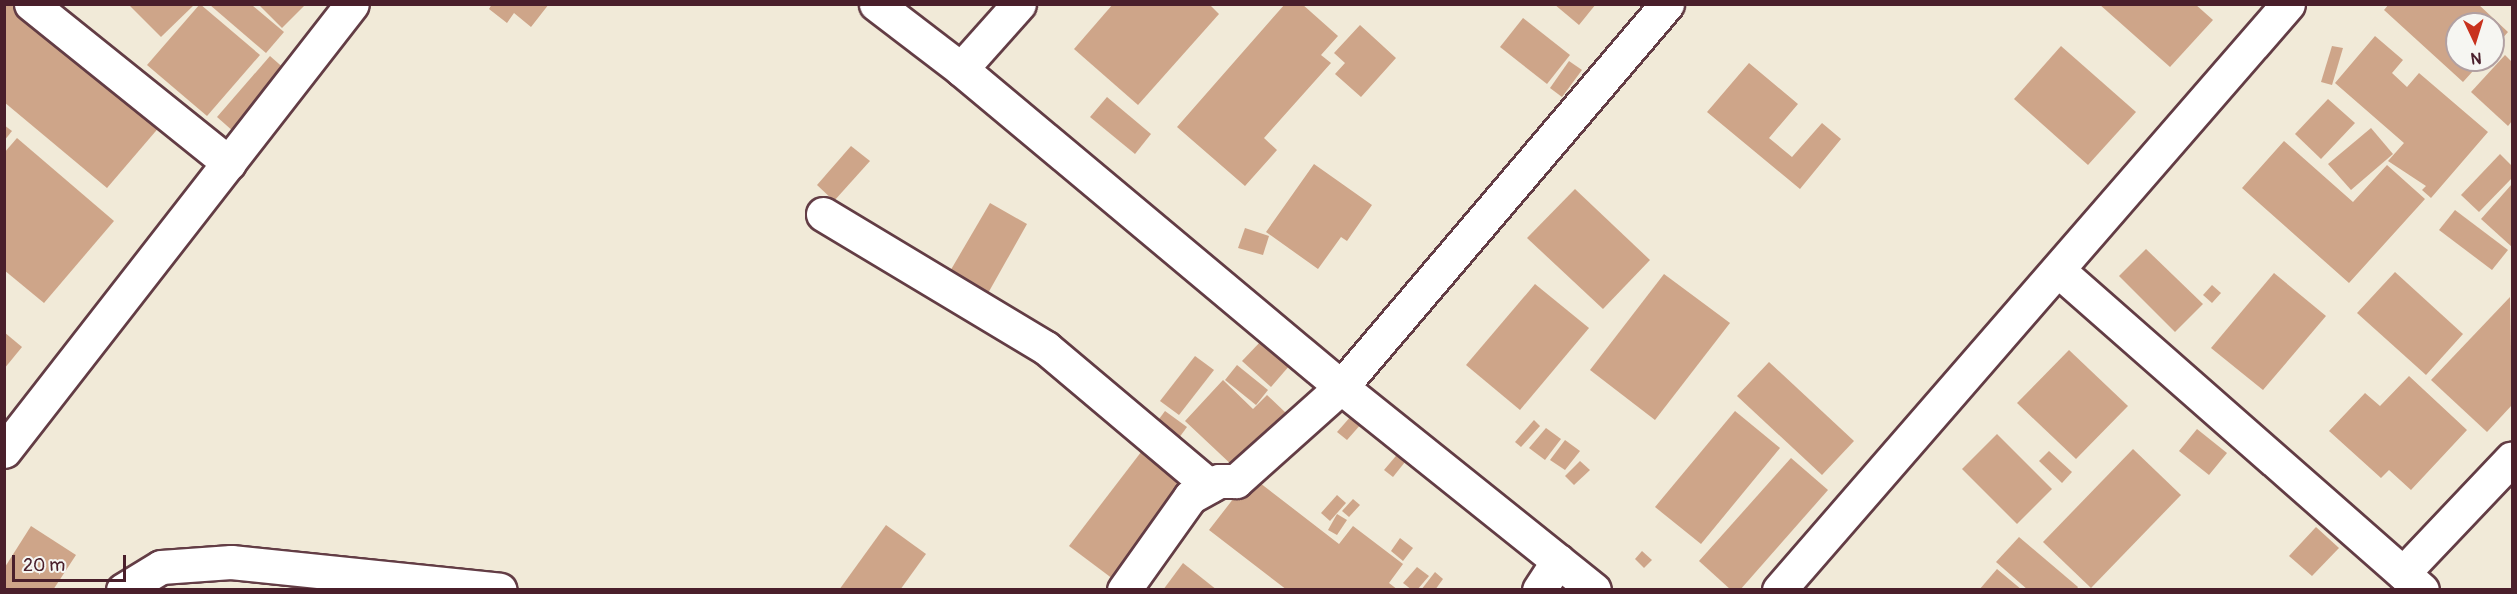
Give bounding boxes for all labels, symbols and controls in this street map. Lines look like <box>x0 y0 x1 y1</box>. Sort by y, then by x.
north arrow <box>2445 12 2505 72</box>
text: N <box>2470 48 2482 68</box>
scale bar <box>15 543 129 581</box>
text: 20 m <box>23 554 65 577</box>

